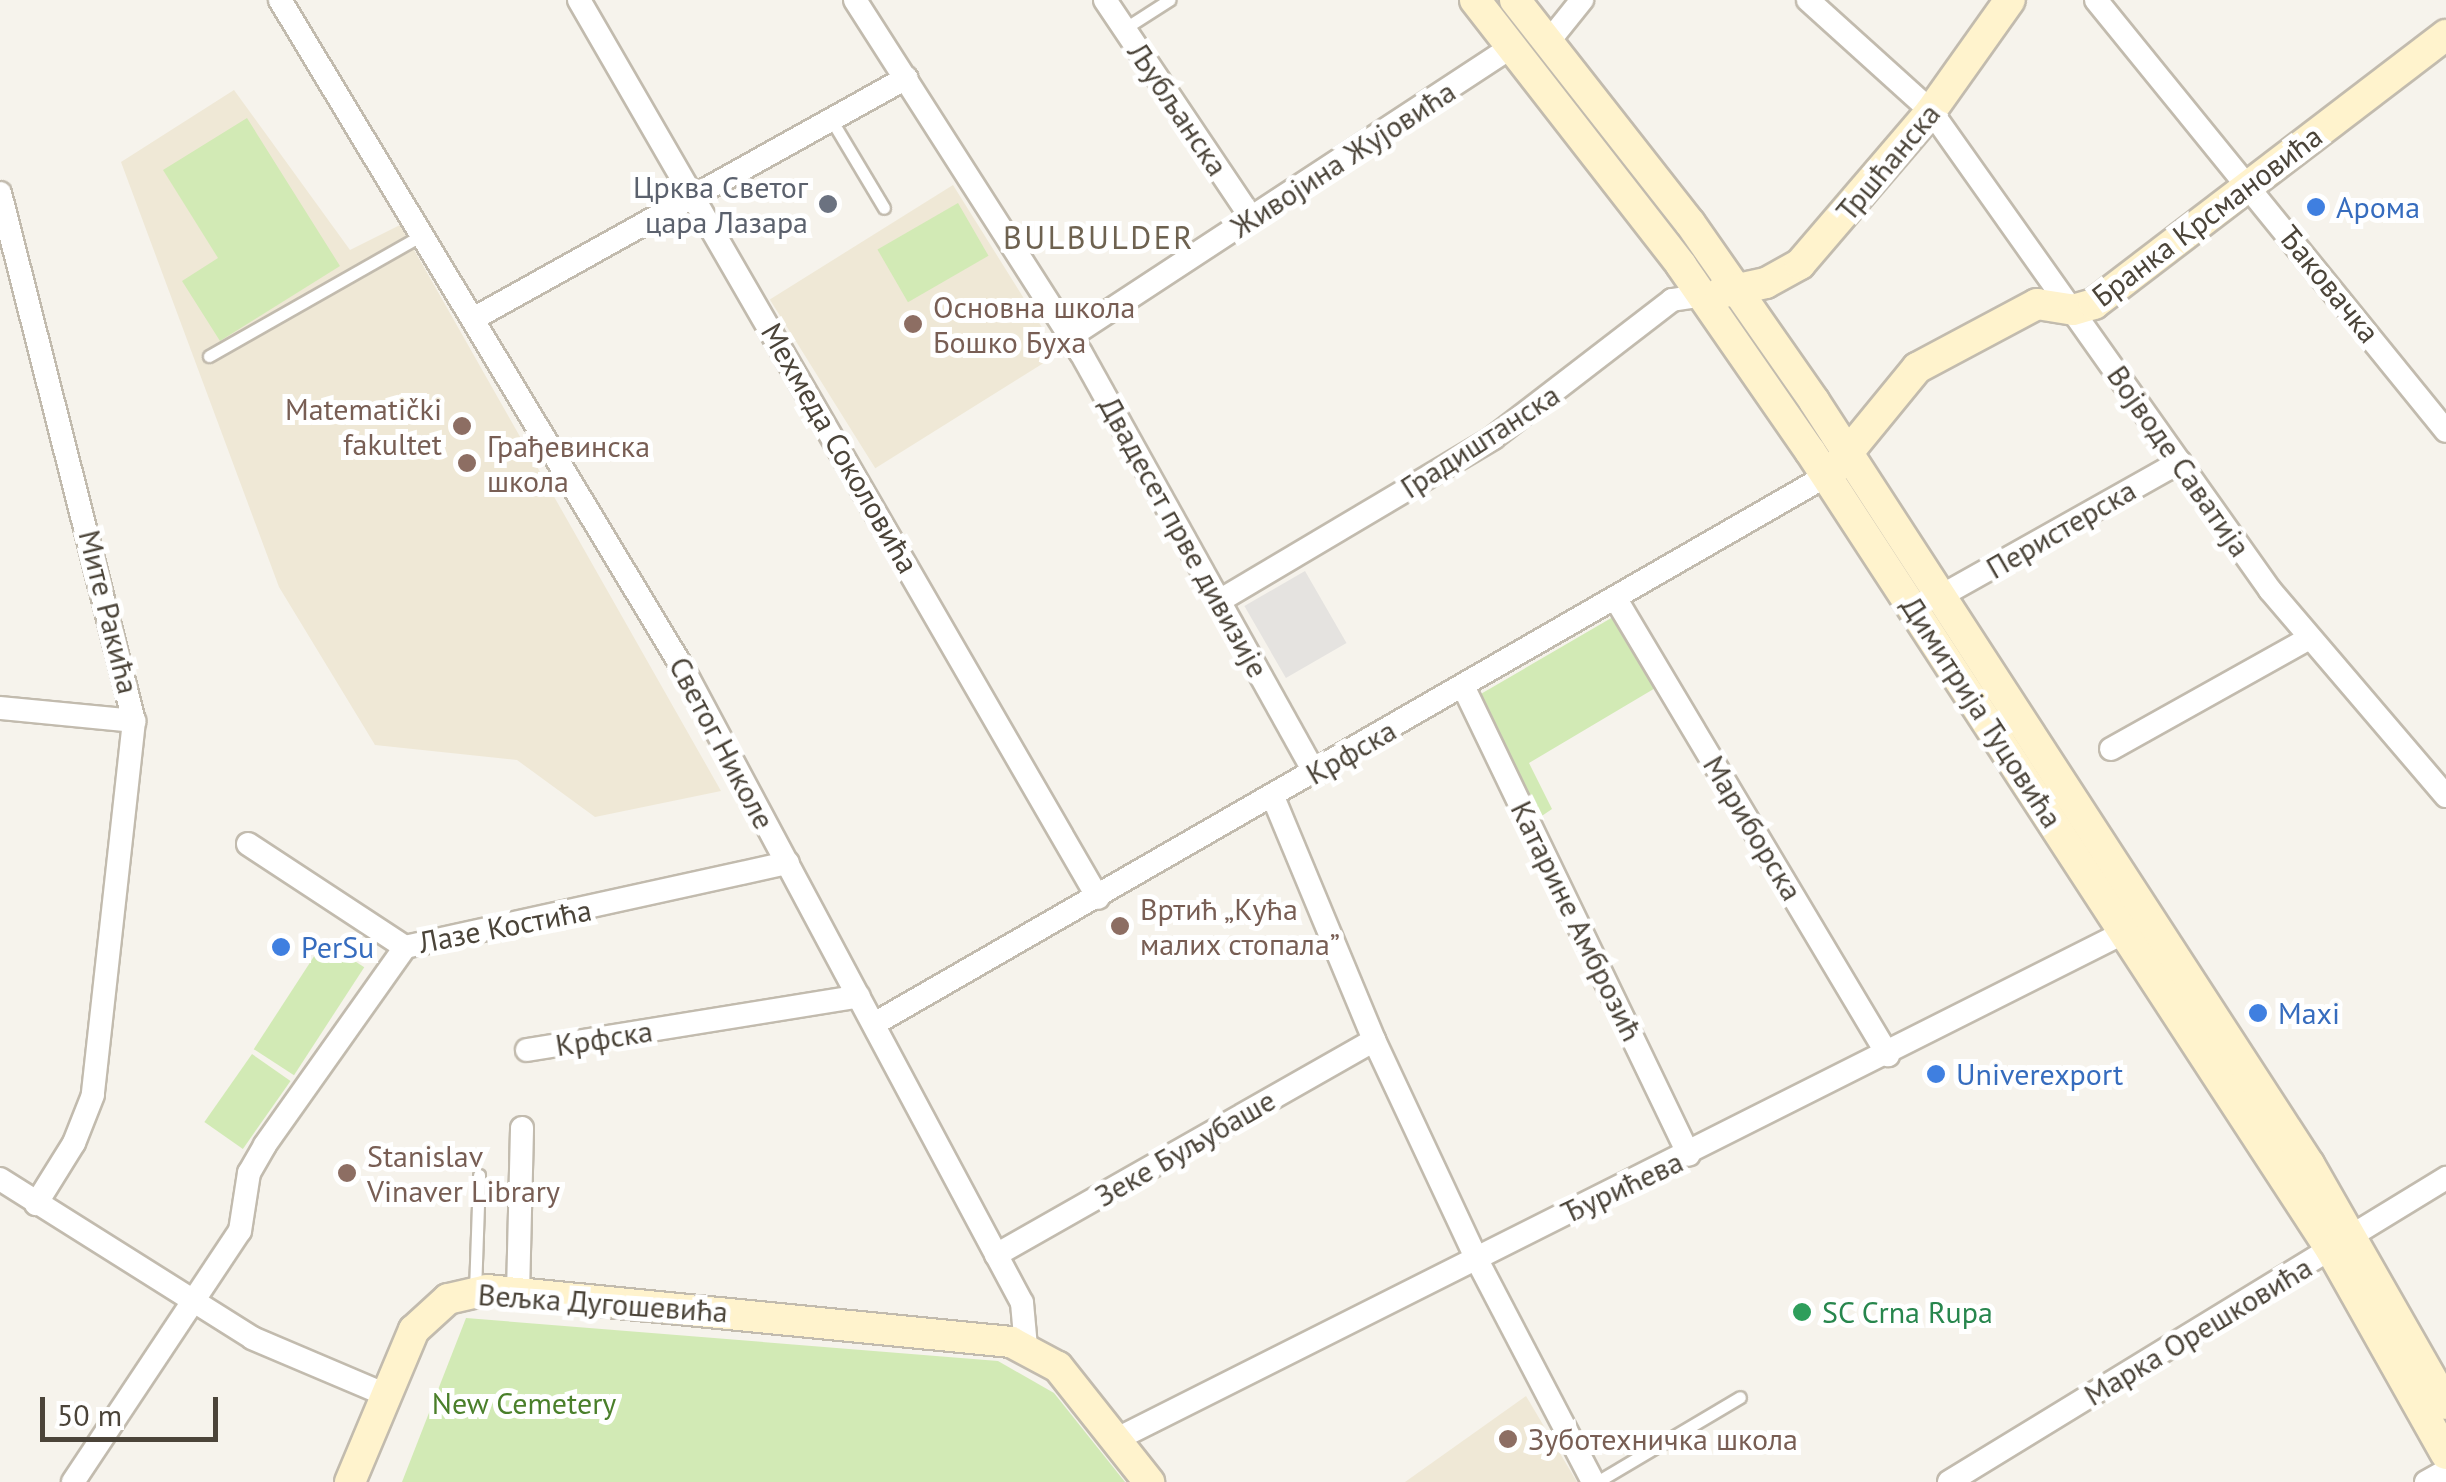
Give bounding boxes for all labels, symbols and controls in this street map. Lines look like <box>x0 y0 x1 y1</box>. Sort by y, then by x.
street label: Љубљанска <box>1120 36 1236 182</box>
street label: Живојина Жујовића <box>1224 73 1462 245</box>
street label: Тршћанска <box>1829 96 1947 228</box>
street label: Бранка Крсмановића <box>2085 118 2329 314</box>
place label: Црква Светог цара Лазара <box>633 169 808 240</box>
place label: Арома <box>2336 189 2420 225</box>
marker: Црква Светог цара Лазара <box>817 193 839 215</box>
marker: Арома <box>2305 196 2327 218</box>
district label: BULBULDER <box>1003 218 1195 256</box>
street label: Ђаковачка <box>2271 218 2387 350</box>
place label: Основна школа Бошко Буха <box>933 289 1135 360</box>
marker: Основна школа Бошко Буха <box>902 313 924 335</box>
street label: Мехмеда Соколовића <box>754 317 926 579</box>
street label: Војводе Саватија <box>2100 359 2258 563</box>
street label: Градиштанска <box>1394 376 1566 506</box>
street label: Двадесет прве дивизије <box>1092 390 1276 684</box>
place label: Matematički fakultet <box>285 391 442 462</box>
marker: Matematički fakultet <box>451 415 473 437</box>
place label: Грађевинска школа <box>487 428 650 498</box>
marker: Грађевинска школа <box>456 452 478 474</box>
street label: Перистерска <box>1980 472 2142 586</box>
street label: Мите Ракића <box>71 526 147 698</box>
street label: Димитрија Туцовића <box>1893 589 2071 835</box>
street label: Светог Николе <box>661 650 783 836</box>
street label: Крфска <box>1300 712 1402 792</box>
street label: Мариборска <box>1696 749 1810 907</box>
street label: Катарине Амброзић <box>1503 795 1651 1047</box>
place label: Вртић „Кућа малих стопала” <box>1140 891 1341 962</box>
street label: Лазе Костића <box>416 892 594 960</box>
marker: Вртић „Кућа малих стопала” <box>1109 915 1131 937</box>
place label: PerSu <box>301 929 374 965</box>
marker: PerSu <box>270 936 292 958</box>
place label: Maxi <box>2278 995 2340 1031</box>
marker: Maxi <box>2247 1002 2269 1024</box>
street label: Крфска <box>553 1013 655 1063</box>
place label: Univerexport <box>1956 1056 2123 1092</box>
marker: Univerexport <box>1925 1063 1947 1085</box>
street label: Зеке Буљубаше <box>1089 1082 1281 1214</box>
place label: Stanislav Vinaver Library <box>367 1138 560 1208</box>
street label: Ђурићева <box>1556 1143 1688 1231</box>
marker: Stanislav Vinaver Library <box>336 1162 358 1184</box>
street label: Марка Орешковића <box>2078 1249 2318 1413</box>
street label: Вељка Дугошевића <box>476 1276 730 1330</box>
place label: SC Crna Rupa <box>1822 1294 1994 1330</box>
marker: SC Crna Rupa <box>1791 1301 1813 1323</box>
scale bar <box>45 1377 222 1439</box>
park label: New Cemetery <box>431 1385 617 1421</box>
text: 50 m <box>57 1395 122 1434</box>
place label: Зуботехничка школа <box>1528 1421 1798 1457</box>
marker: Зуботехничка школа <box>1497 1428 1519 1450</box>

